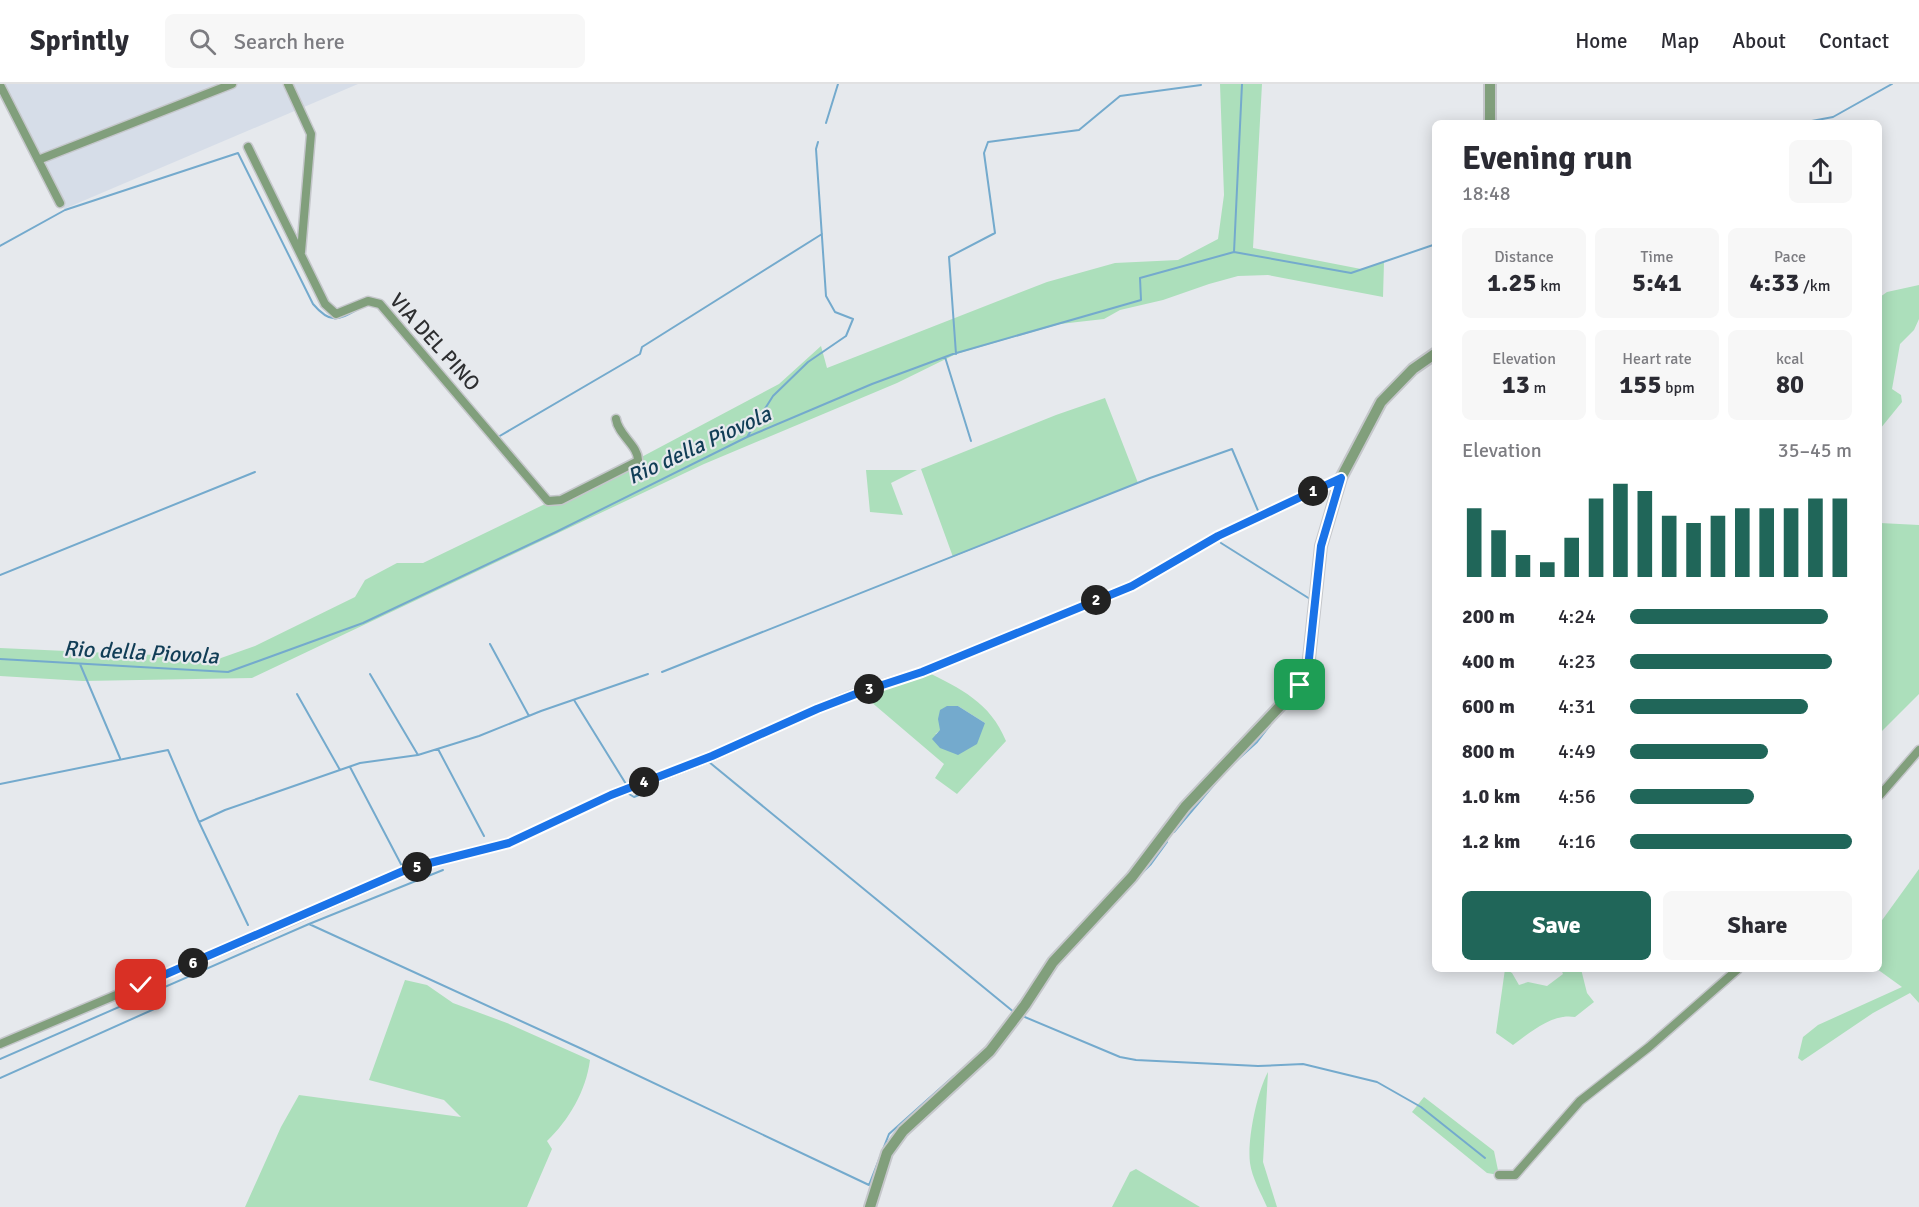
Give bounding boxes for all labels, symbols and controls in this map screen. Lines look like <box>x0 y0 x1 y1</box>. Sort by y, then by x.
search box <box>165 14 585 68</box>
text: Sprintly <box>30 24 129 58</box>
icon: search <box>186 25 219 58</box>
text: Search here <box>234 28 345 55</box>
text: Home <box>1575 28 1628 54</box>
text: Map <box>1661 28 1699 54</box>
text: About <box>1732 28 1786 54</box>
text: Contact <box>1819 28 1889 54</box>
text: Evening run <box>1462 138 1632 179</box>
button: share <box>1789 140 1852 203</box>
text: 18:48 <box>1462 181 1511 206</box>
text: Distance <box>1494 247 1554 267</box>
text: Time <box>1641 247 1673 267</box>
text: Pace <box>1774 247 1806 267</box>
text: 1.25 <box>1487 267 1537 299</box>
text: 5:41 <box>1632 267 1682 299</box>
text: 4:33 <box>1750 267 1799 299</box>
text: km <box>1537 276 1561 296</box>
text: /km <box>1799 276 1830 296</box>
street label: VIA DEL PINO <box>384 288 486 396</box>
text: Elevation <box>1492 349 1556 369</box>
text: Heart rate <box>1622 349 1692 369</box>
text: kcal <box>1776 349 1804 369</box>
text: 13 <box>1502 369 1530 401</box>
text: 155 <box>1619 369 1661 401</box>
text: 80 <box>1776 369 1804 401</box>
text: m <box>1530 378 1546 398</box>
text: bpm <box>1661 378 1695 398</box>
water label: Rio della Piovola <box>623 400 776 490</box>
text: Elevation <box>1462 438 1542 463</box>
text: 35–45 m <box>1778 438 1852 463</box>
pin: 1 <box>1298 476 1328 506</box>
text: 1 <box>1309 481 1317 501</box>
pin: 2 <box>1081 585 1111 615</box>
text: 2 <box>1092 590 1100 610</box>
text: 200 m <box>1462 604 1515 629</box>
text: 4:24 <box>1558 604 1596 629</box>
water label: Rio della Piovola <box>63 634 220 670</box>
text: 400 m <box>1462 649 1515 674</box>
text: 4:23 <box>1558 649 1596 674</box>
pin <box>1274 659 1325 710</box>
icon: arrive <box>1283 668 1316 701</box>
pin: 3 <box>854 674 884 704</box>
text: 3 <box>865 679 873 699</box>
text: 600 m <box>1462 694 1515 719</box>
text: 4:31 <box>1558 694 1596 719</box>
text: 800 m <box>1462 739 1515 764</box>
text: 4:49 <box>1558 739 1596 764</box>
pin: 4 <box>629 767 659 797</box>
text: 4 <box>640 772 648 792</box>
text: 1.0 km <box>1462 784 1520 809</box>
text: 4:56 <box>1558 784 1596 809</box>
text: 1.2 km <box>1462 829 1520 854</box>
text: 4:16 <box>1558 829 1596 854</box>
pin: 5 <box>402 852 432 882</box>
text: 5 <box>413 857 421 877</box>
button: Save <box>1462 891 1651 960</box>
button: Share <box>1663 891 1852 960</box>
pin: 6 <box>178 948 208 978</box>
text: 6 <box>189 953 197 973</box>
pin <box>115 959 166 1010</box>
icon: check <box>124 968 157 1001</box>

